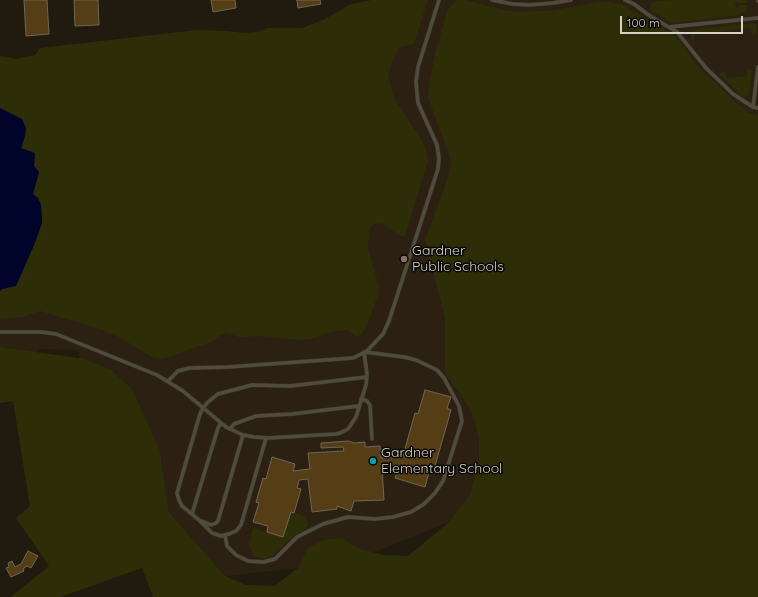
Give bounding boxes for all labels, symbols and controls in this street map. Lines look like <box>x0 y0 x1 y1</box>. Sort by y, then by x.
scale bar <box>622 8 745 34</box>
text: 100 m <box>627 15 660 30</box>
place label: Gardner Public Schools <box>412 243 504 276</box>
marker: Gardner Public Schools <box>399 254 409 264</box>
place label: Gardner Elementary School <box>381 445 502 478</box>
marker: Gardner Elementary School <box>368 456 378 466</box>

